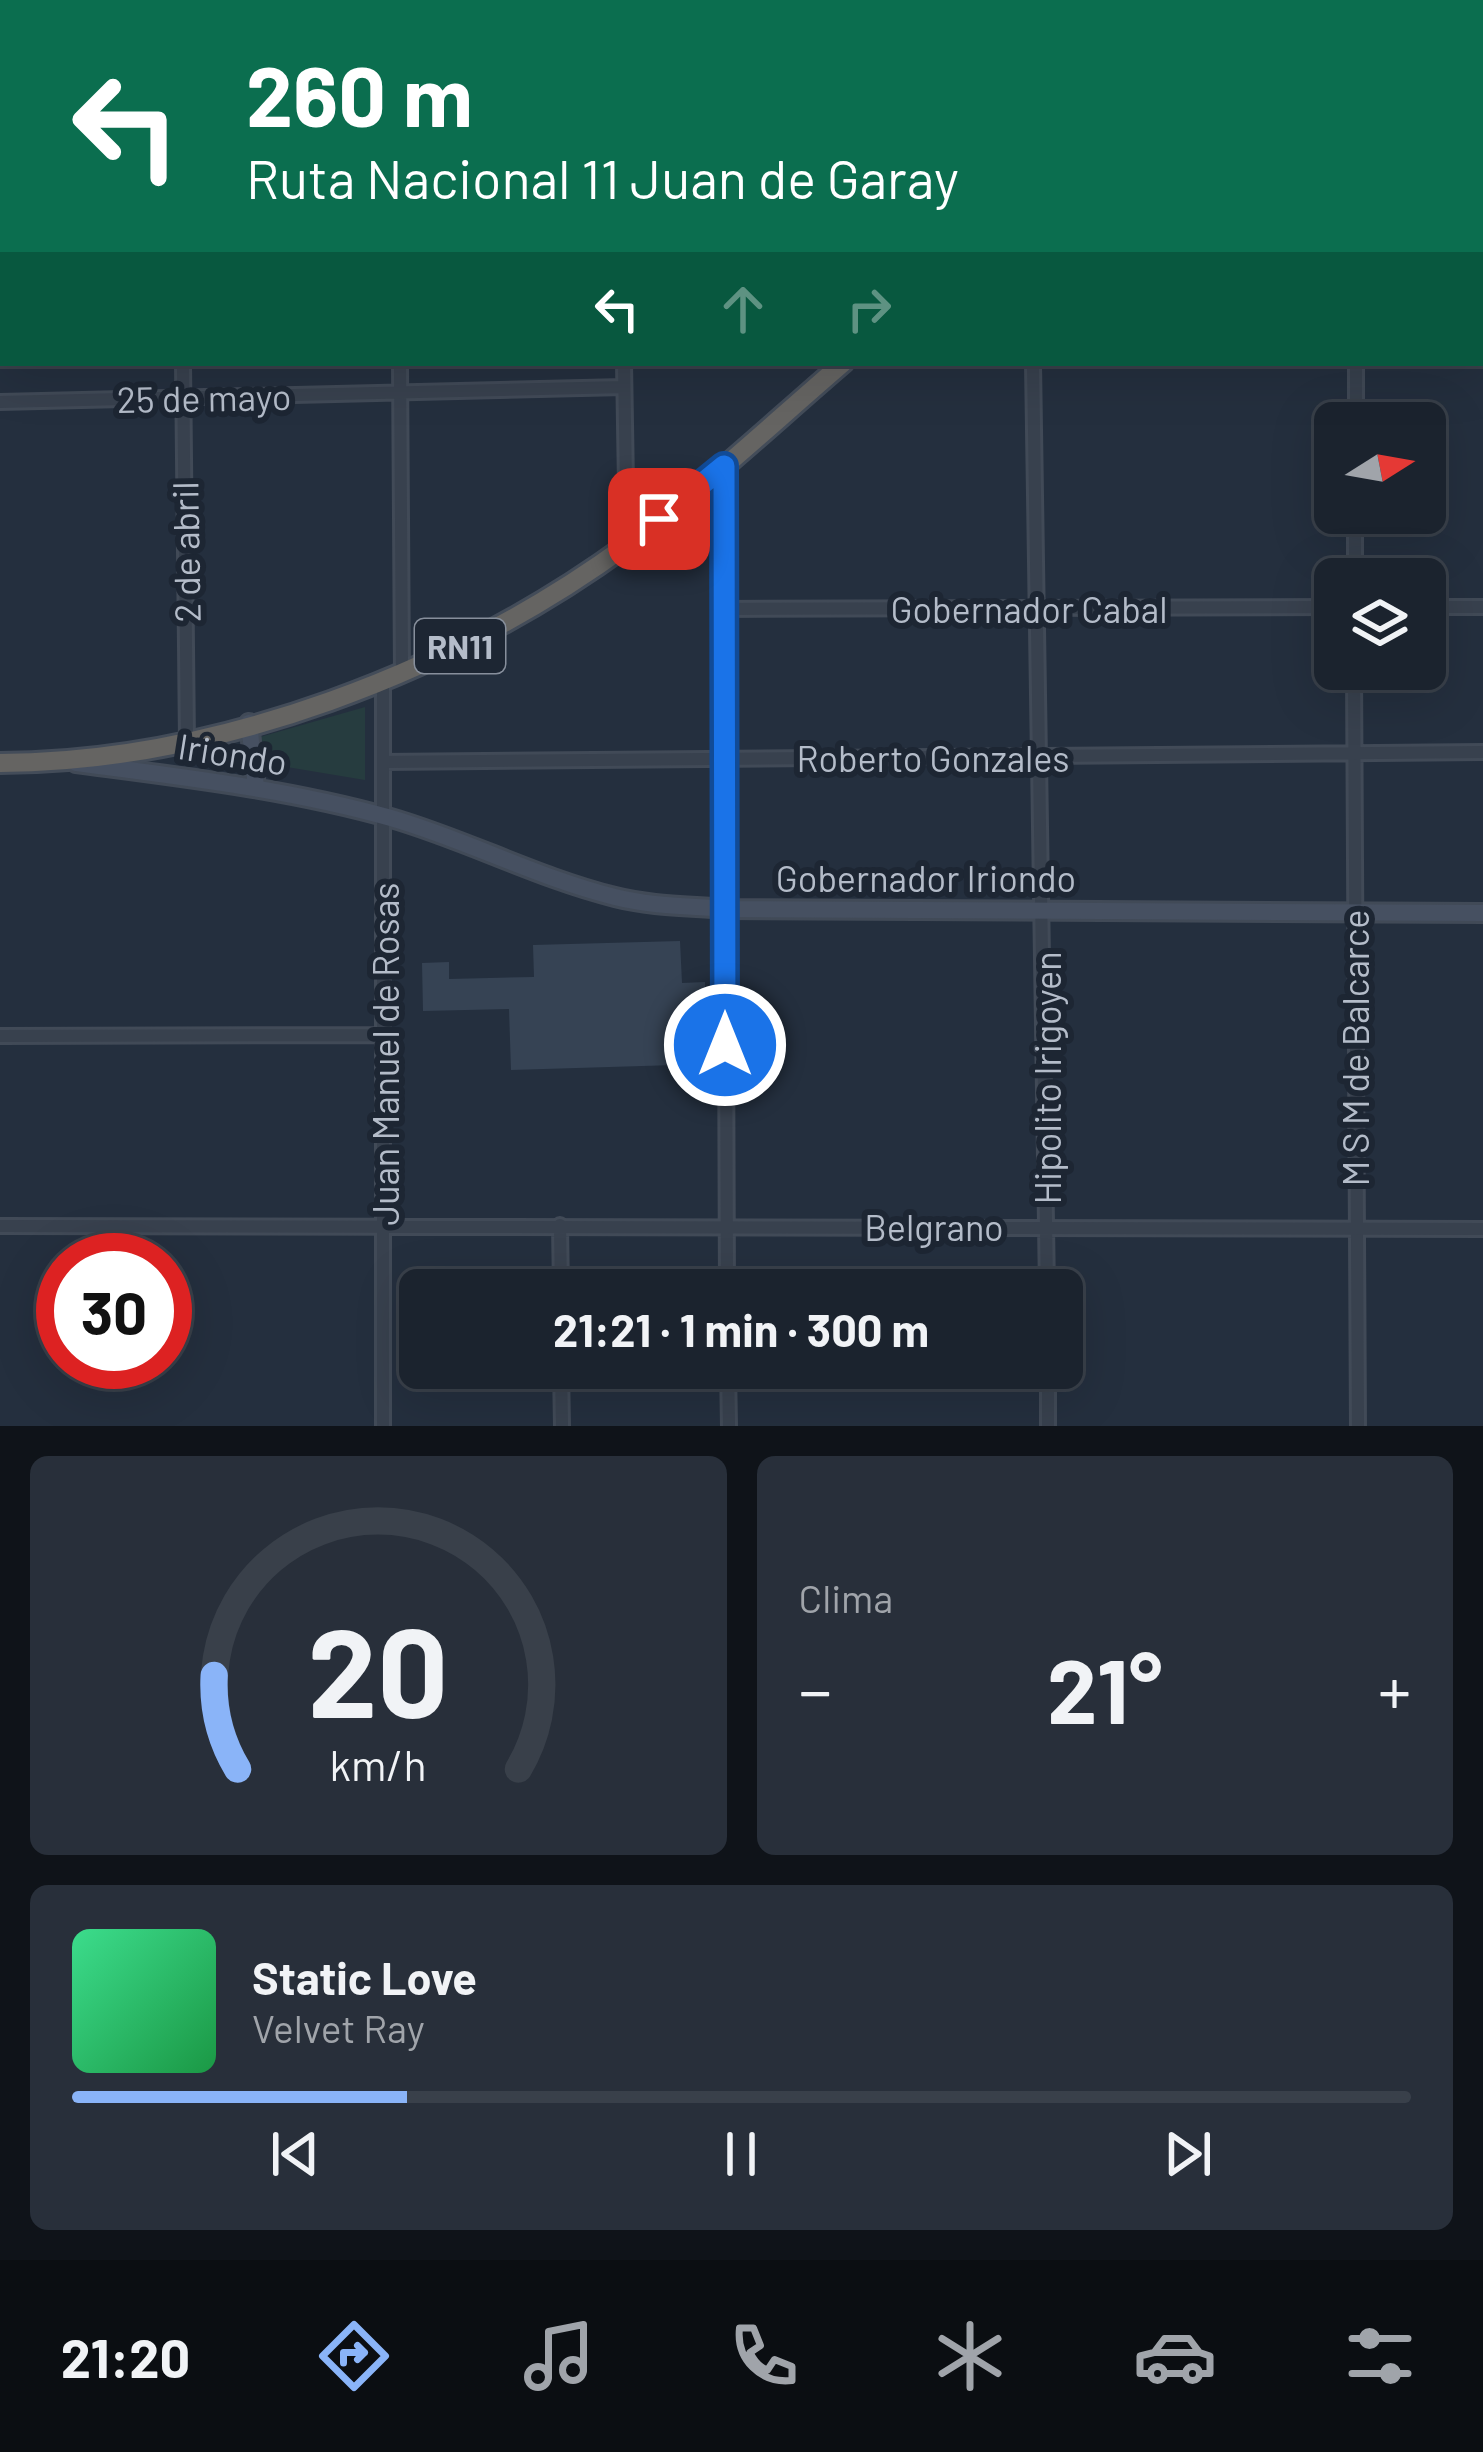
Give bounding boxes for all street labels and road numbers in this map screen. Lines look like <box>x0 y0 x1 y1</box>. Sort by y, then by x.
street label: 25 de mayo <box>116 374 292 420</box>
street label: 2 de abril <box>162 481 208 623</box>
street label: Gobernador Cabal <box>890 587 1168 630</box>
road number: RN11 <box>415 619 505 673</box>
street label: Iriondo <box>175 723 291 783</box>
street label: Roberto Gonzales <box>796 736 1070 779</box>
street label: Gobernador Iriondo <box>776 856 1076 899</box>
street label: Juan Manuel de Rosas <box>363 882 406 1226</box>
street label: M S M de Balcarce <box>1333 909 1376 1187</box>
street label: Hipolito Irigoyen <box>1025 951 1068 1205</box>
street label: Belgrano <box>864 1205 1004 1248</box>

